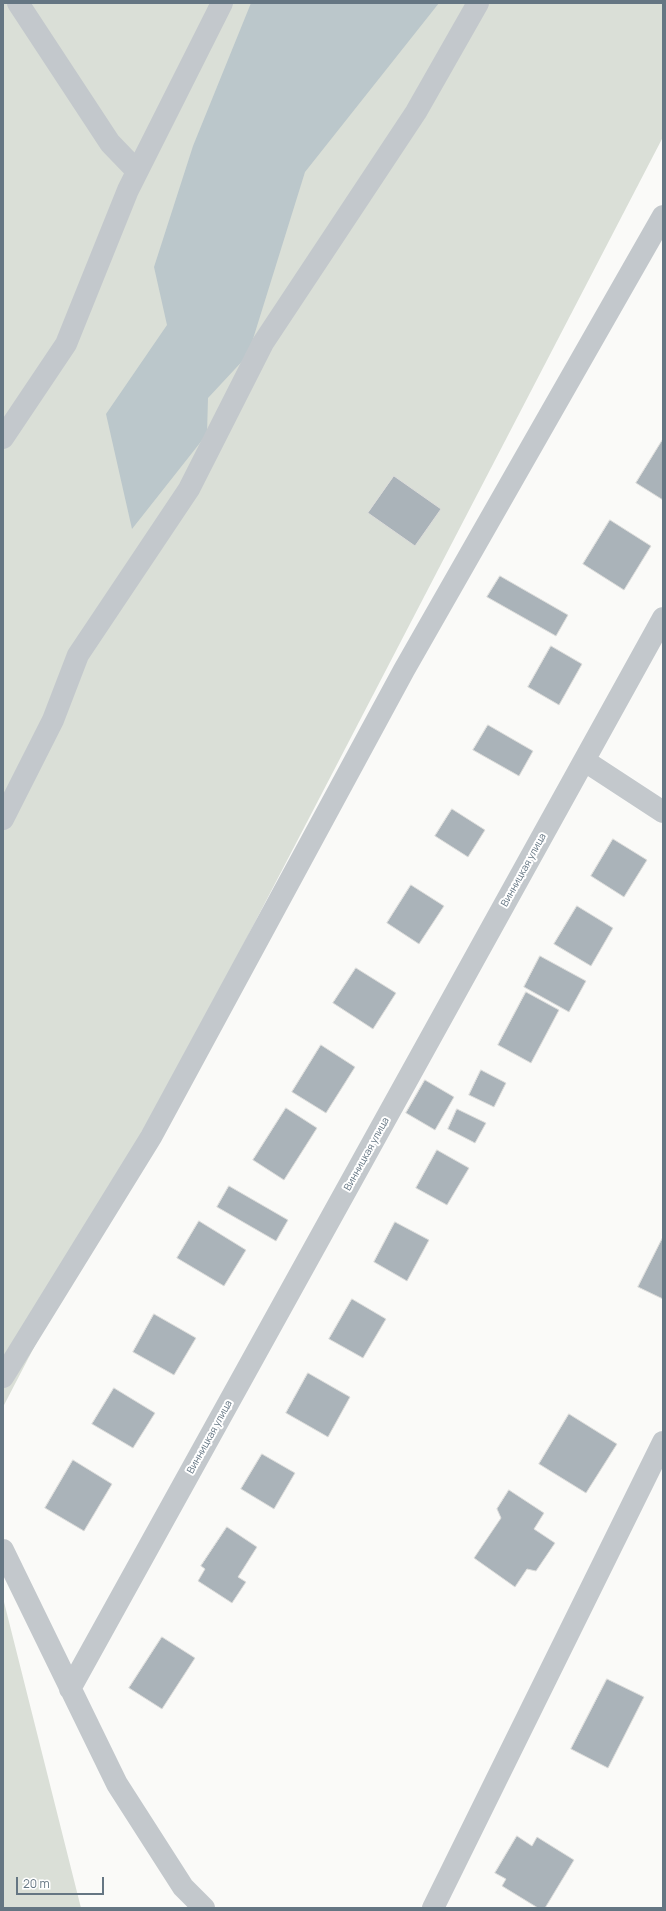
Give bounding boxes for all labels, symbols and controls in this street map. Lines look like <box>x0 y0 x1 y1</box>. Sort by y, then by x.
street label: Винницкая улица <box>499 831 549 909</box>
street label: Винницкая улица <box>342 1115 392 1193</box>
street label: Винницкая улица <box>185 1398 235 1476</box>
scale bar <box>18 1869 106 1895</box>
text: 20 m <box>23 1875 50 1892</box>

